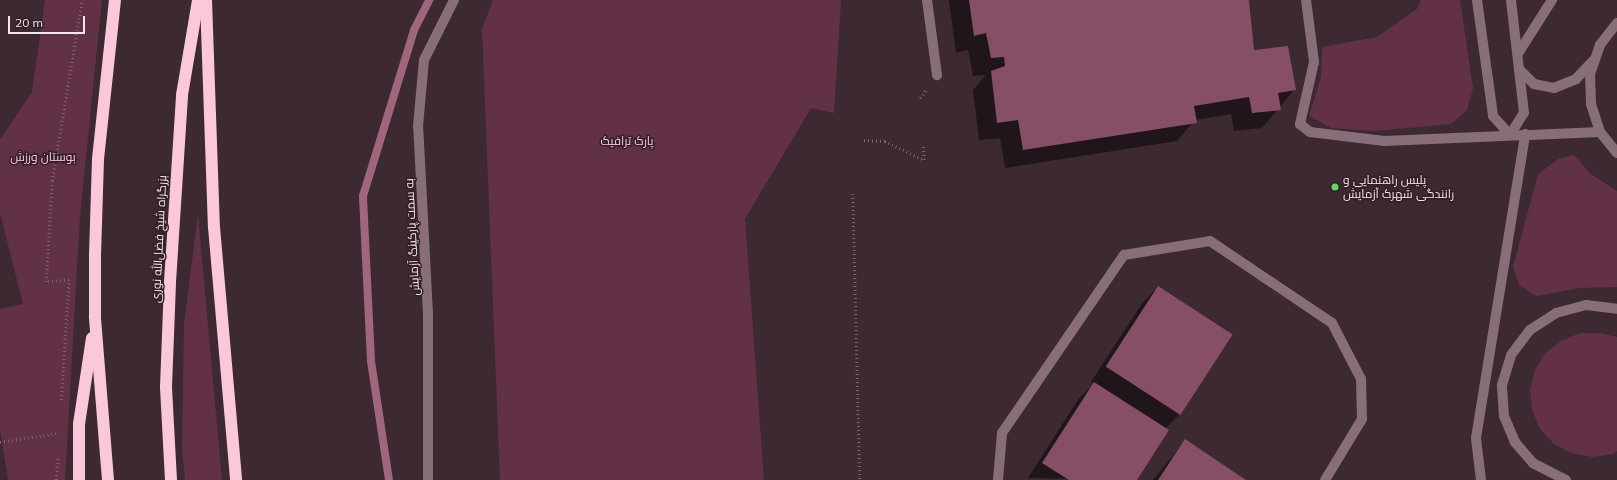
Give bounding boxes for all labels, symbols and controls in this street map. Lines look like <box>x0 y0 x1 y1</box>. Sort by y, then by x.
scale bar <box>10 8 87 34</box>
text: 20 m <box>15 15 43 30</box>
park label: پارک ترافیک <box>600 134 654 148</box>
park label: بوستان ورزش <box>10 150 76 164</box>
place label: پلیس راهنمایی و رانندگی شهرک آزمایش <box>1343 173 1454 201</box>
street label: بزرگراه شیخ فضل‌الله نوری <box>148 175 170 303</box>
street label: به سمت پارکینگ آزمایش <box>402 178 422 296</box>
marker: پلیس راهنمایی و رانندگی شهرک آزمایش <box>1330 182 1340 192</box>

